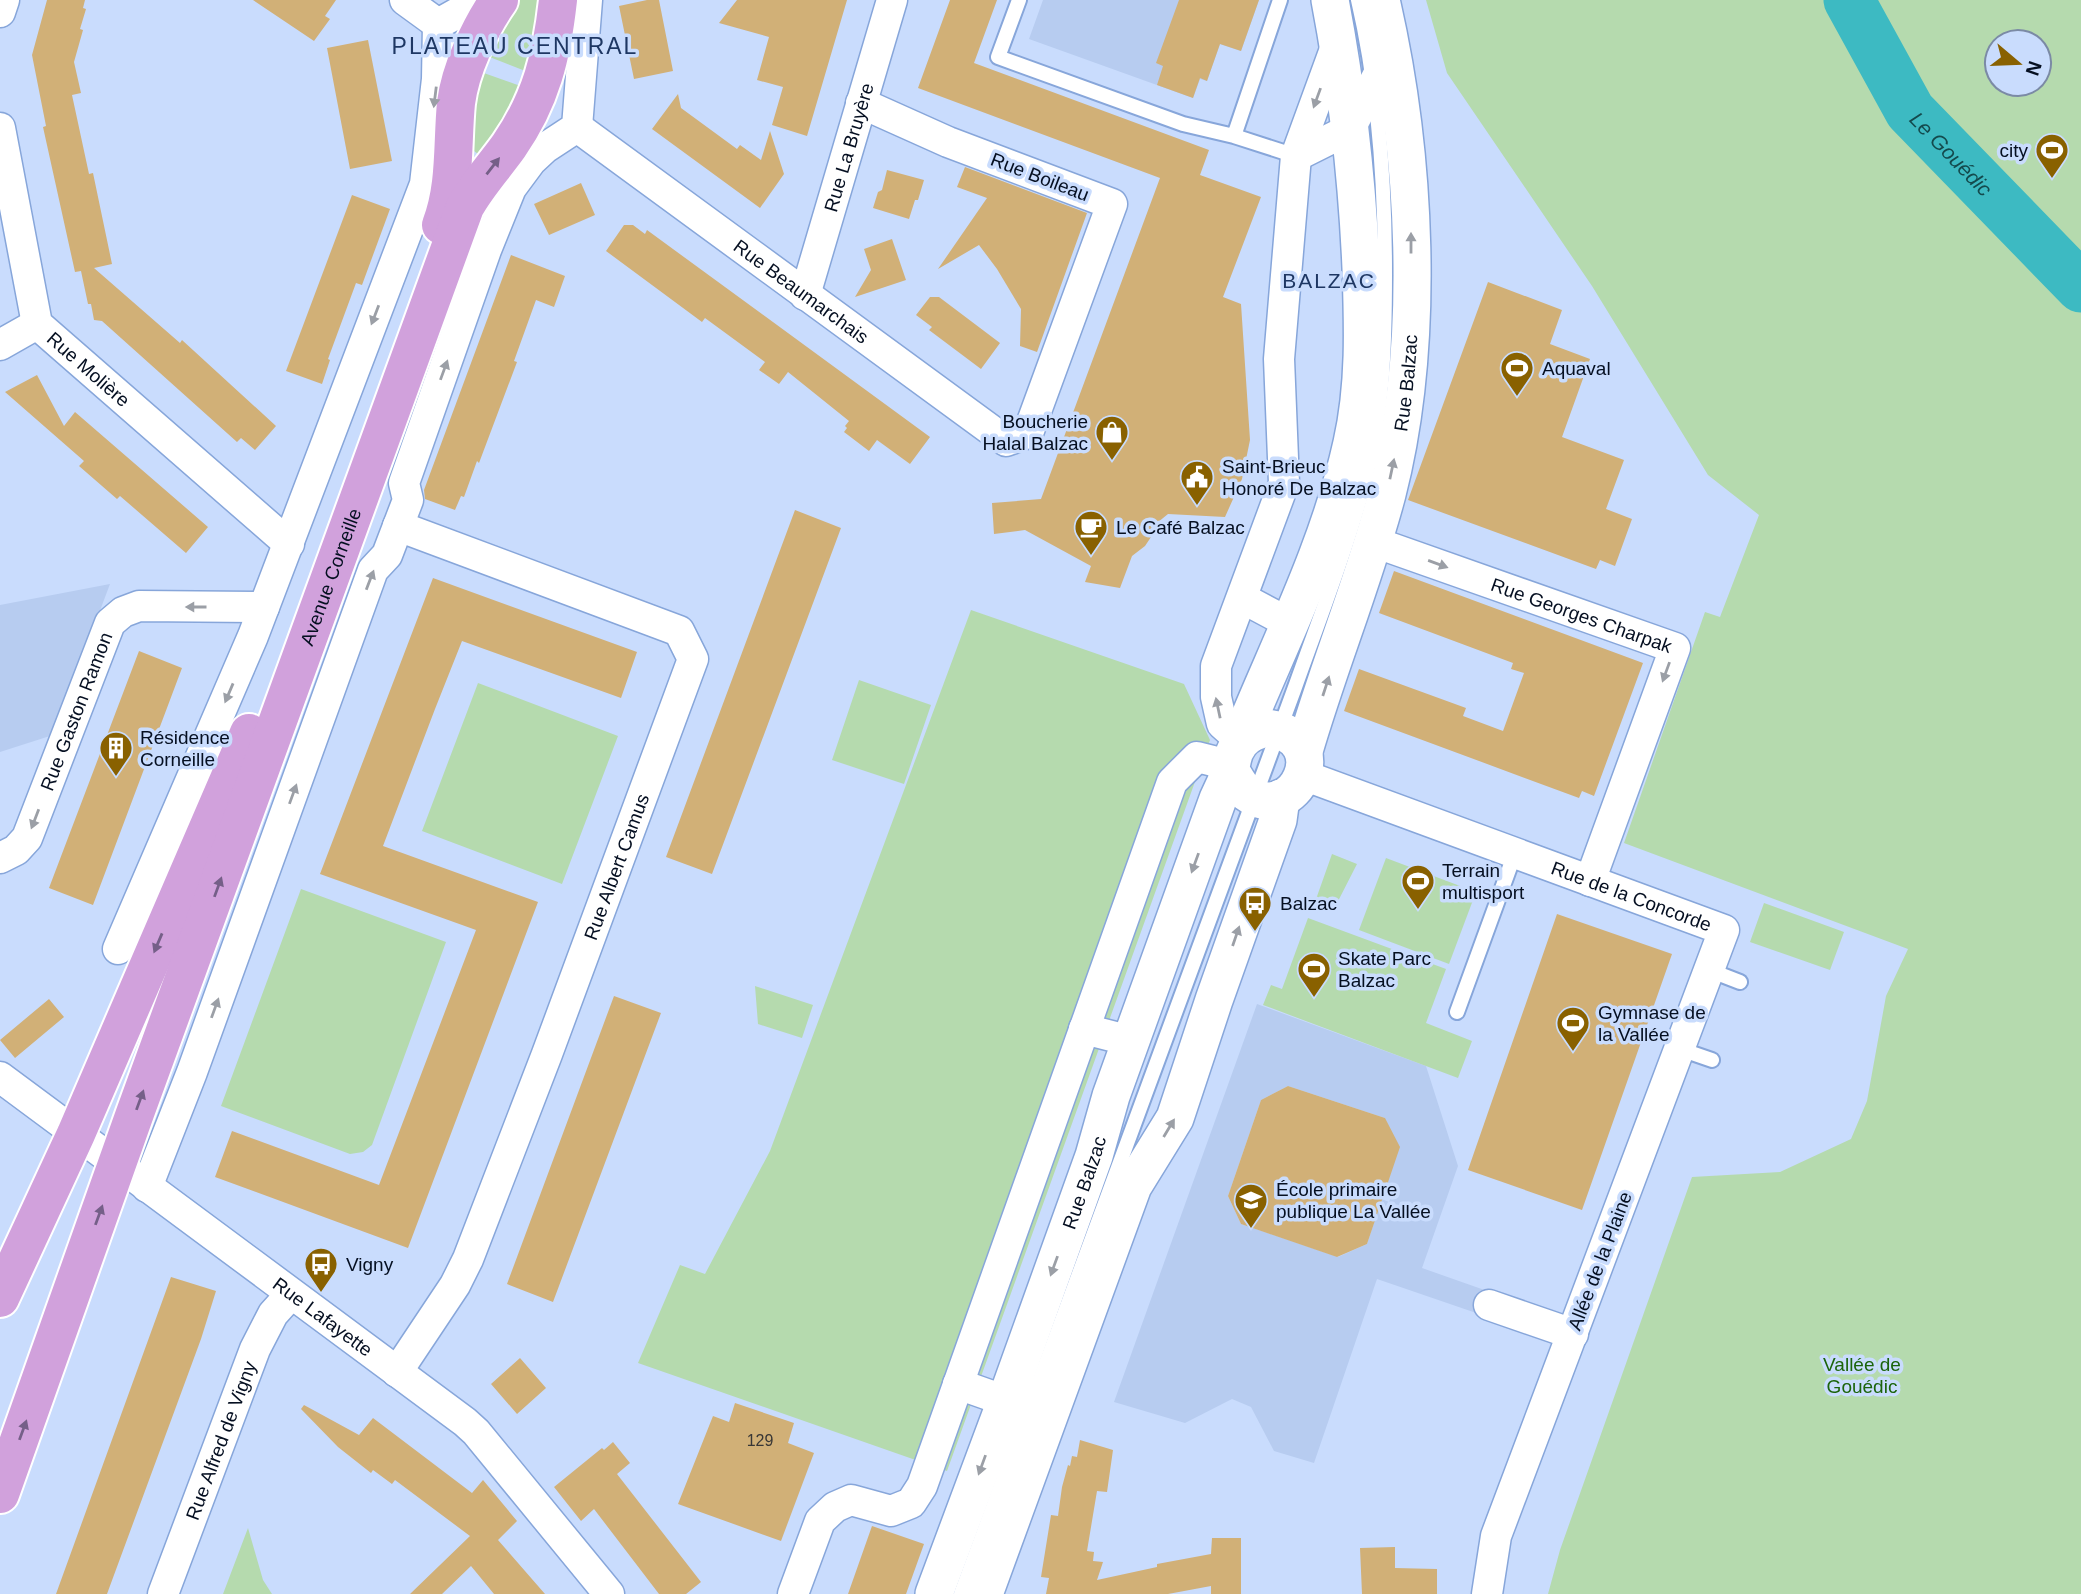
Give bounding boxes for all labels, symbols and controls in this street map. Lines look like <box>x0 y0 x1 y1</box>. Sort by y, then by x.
north arrow <box>1983 28 2053 98</box>
district label: PLATEAU CENTRAL <box>392 33 638 59</box>
text: N <box>2021 58 2046 78</box>
street label: Rue La Bruyère <box>820 80 877 214</box>
one-way arrow <box>430 86 441 108</box>
one-way arrow <box>1311 88 1322 109</box>
water label: Le Gouédic <box>1906 107 1997 200</box>
sports icon: city <box>2033 131 2071 180</box>
place label: city <box>2000 140 2029 161</box>
street label: Rue Boileau <box>988 149 1092 205</box>
one-way arrow <box>485 158 500 175</box>
one-way arrow <box>1405 232 1417 254</box>
street label: Rue Beaumarchais <box>730 235 873 347</box>
district label: BALZAC <box>1282 269 1376 292</box>
one-way arrow <box>370 304 381 325</box>
street label: Rue Molière <box>43 327 134 411</box>
street label: Rue Balzac <box>1390 334 1421 433</box>
sports icon: Aquaval <box>1498 349 1536 398</box>
place label: Aquaval <box>1542 358 1611 379</box>
one-way arrow <box>439 359 450 380</box>
place label: Boucherie Halal Balzac <box>982 411 1088 454</box>
shop icon: Boucherie Halal Balzac <box>1093 413 1131 462</box>
place label: Saint-Brieuc Honoré De Balzac <box>1222 456 1376 499</box>
public building icon: Saint-Brieuc Honoré De Balzac <box>1178 458 1216 507</box>
one-way arrow <box>1387 458 1398 480</box>
street label: Avenue Corneille <box>296 505 365 648</box>
cafe icon: Le Café Balzac <box>1072 508 1110 557</box>
place label: Le Café Balzac <box>1116 517 1245 538</box>
one-way arrow <box>1427 559 1448 570</box>
one-way arrow <box>365 570 376 591</box>
street label: Rue Georges Charpak <box>1488 574 1675 657</box>
one-way arrow <box>185 601 207 612</box>
street label: Rue Gaston Ramon <box>36 629 116 793</box>
one-way arrow <box>1660 662 1671 683</box>
one-way arrow <box>1321 676 1331 697</box>
one-way arrow <box>223 683 235 703</box>
one-way arrow <box>1213 697 1224 719</box>
place label: Résidence Corneille <box>140 727 230 770</box>
building icon: Résidence Corneille <box>97 729 135 778</box>
one-way arrow <box>288 784 299 805</box>
street label: Rue Albert Camus <box>580 791 653 943</box>
one-way arrow <box>29 808 40 829</box>
one-way arrow <box>1189 852 1200 873</box>
street label: Rue de la Concorde <box>1548 857 1714 935</box>
place label: Terrain multisport <box>1442 860 1525 903</box>
sports icon: Terrain multisport <box>1399 862 1437 911</box>
one-way arrow <box>213 876 224 897</box>
bus stop icon: Balzac <box>1236 884 1274 933</box>
place label: Balzac <box>1280 893 1337 914</box>
one-way arrow <box>1231 925 1242 946</box>
one-way arrow <box>153 933 164 954</box>
place label: Skate Parc Balzac <box>1338 948 1431 991</box>
sports icon: Skate Parc Balzac <box>1295 950 1333 999</box>
one-way arrow <box>210 997 221 1018</box>
place label: Gymnase de la Vallée <box>1598 1002 1706 1045</box>
sports icon: Gymnase de la Vallée <box>1554 1004 1592 1053</box>
one-way arrow <box>135 1090 146 1111</box>
one-way arrow <box>1162 1119 1175 1138</box>
street label: Rue Balzac <box>1058 1134 1110 1232</box>
place label: École primaire publique La Vallée <box>1276 1179 1431 1222</box>
school or university icon: École primaire publique La Vallée <box>1232 1181 1270 1230</box>
street label: Allée de la Plaine <box>1564 1189 1636 1333</box>
one-way arrow <box>94 1205 105 1226</box>
bus stop icon: Vigny <box>302 1245 340 1294</box>
place label: Vigny <box>346 1254 394 1275</box>
one-way arrow <box>1048 1256 1059 1277</box>
street label: Rue Lafayette <box>269 1273 377 1360</box>
park label: Vallée de Gouédic <box>1823 1354 1901 1397</box>
street label: Rue Alfred de Vigny <box>181 1358 260 1523</box>
one-way arrow <box>18 1419 29 1440</box>
house number: 129 <box>747 1432 773 1449</box>
one-way arrow <box>976 1455 987 1476</box>

